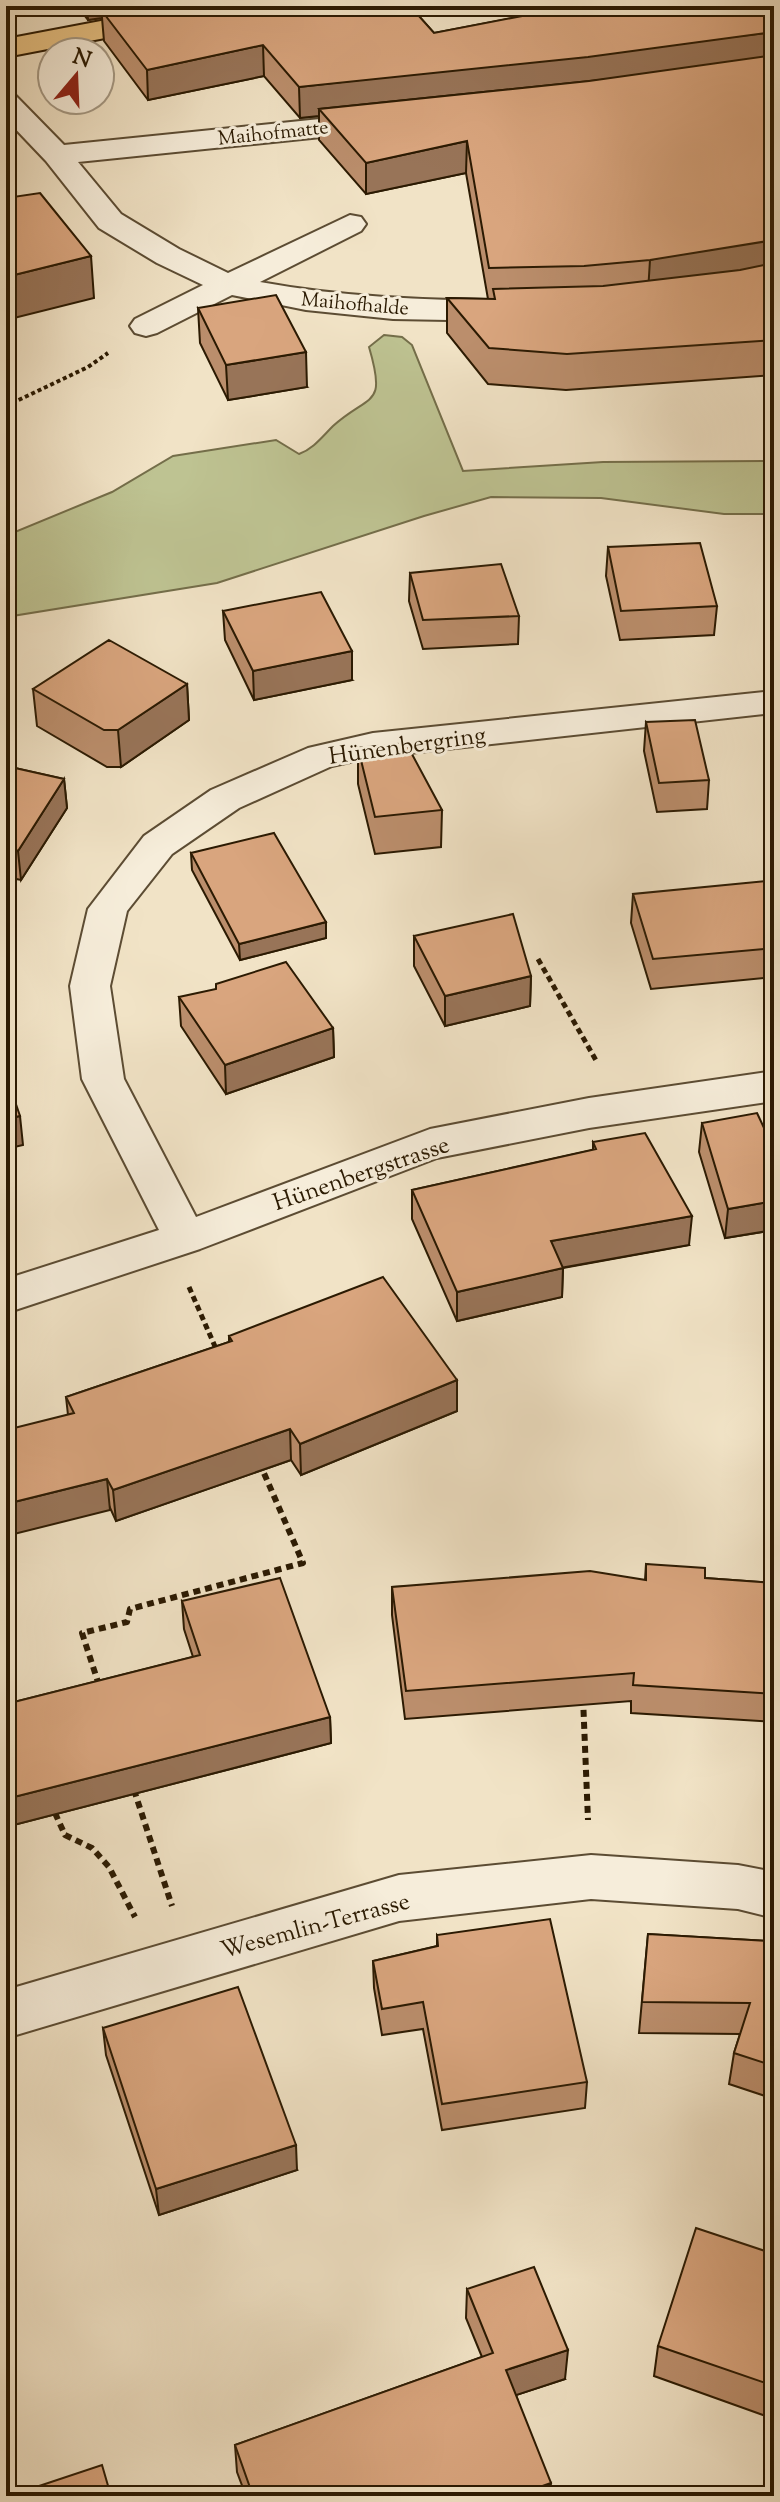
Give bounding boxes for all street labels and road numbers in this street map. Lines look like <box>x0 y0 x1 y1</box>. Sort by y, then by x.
street label: Maihofmatte <box>216 114 330 155</box>
street label: Maihofhalde <box>300 286 410 325</box>
street label: Hünenbergring <box>326 719 488 775</box>
street label: Hünenbergstrasse <box>269 1129 454 1221</box>
street label: Wesemlin-Terrasse <box>217 1885 414 1969</box>

